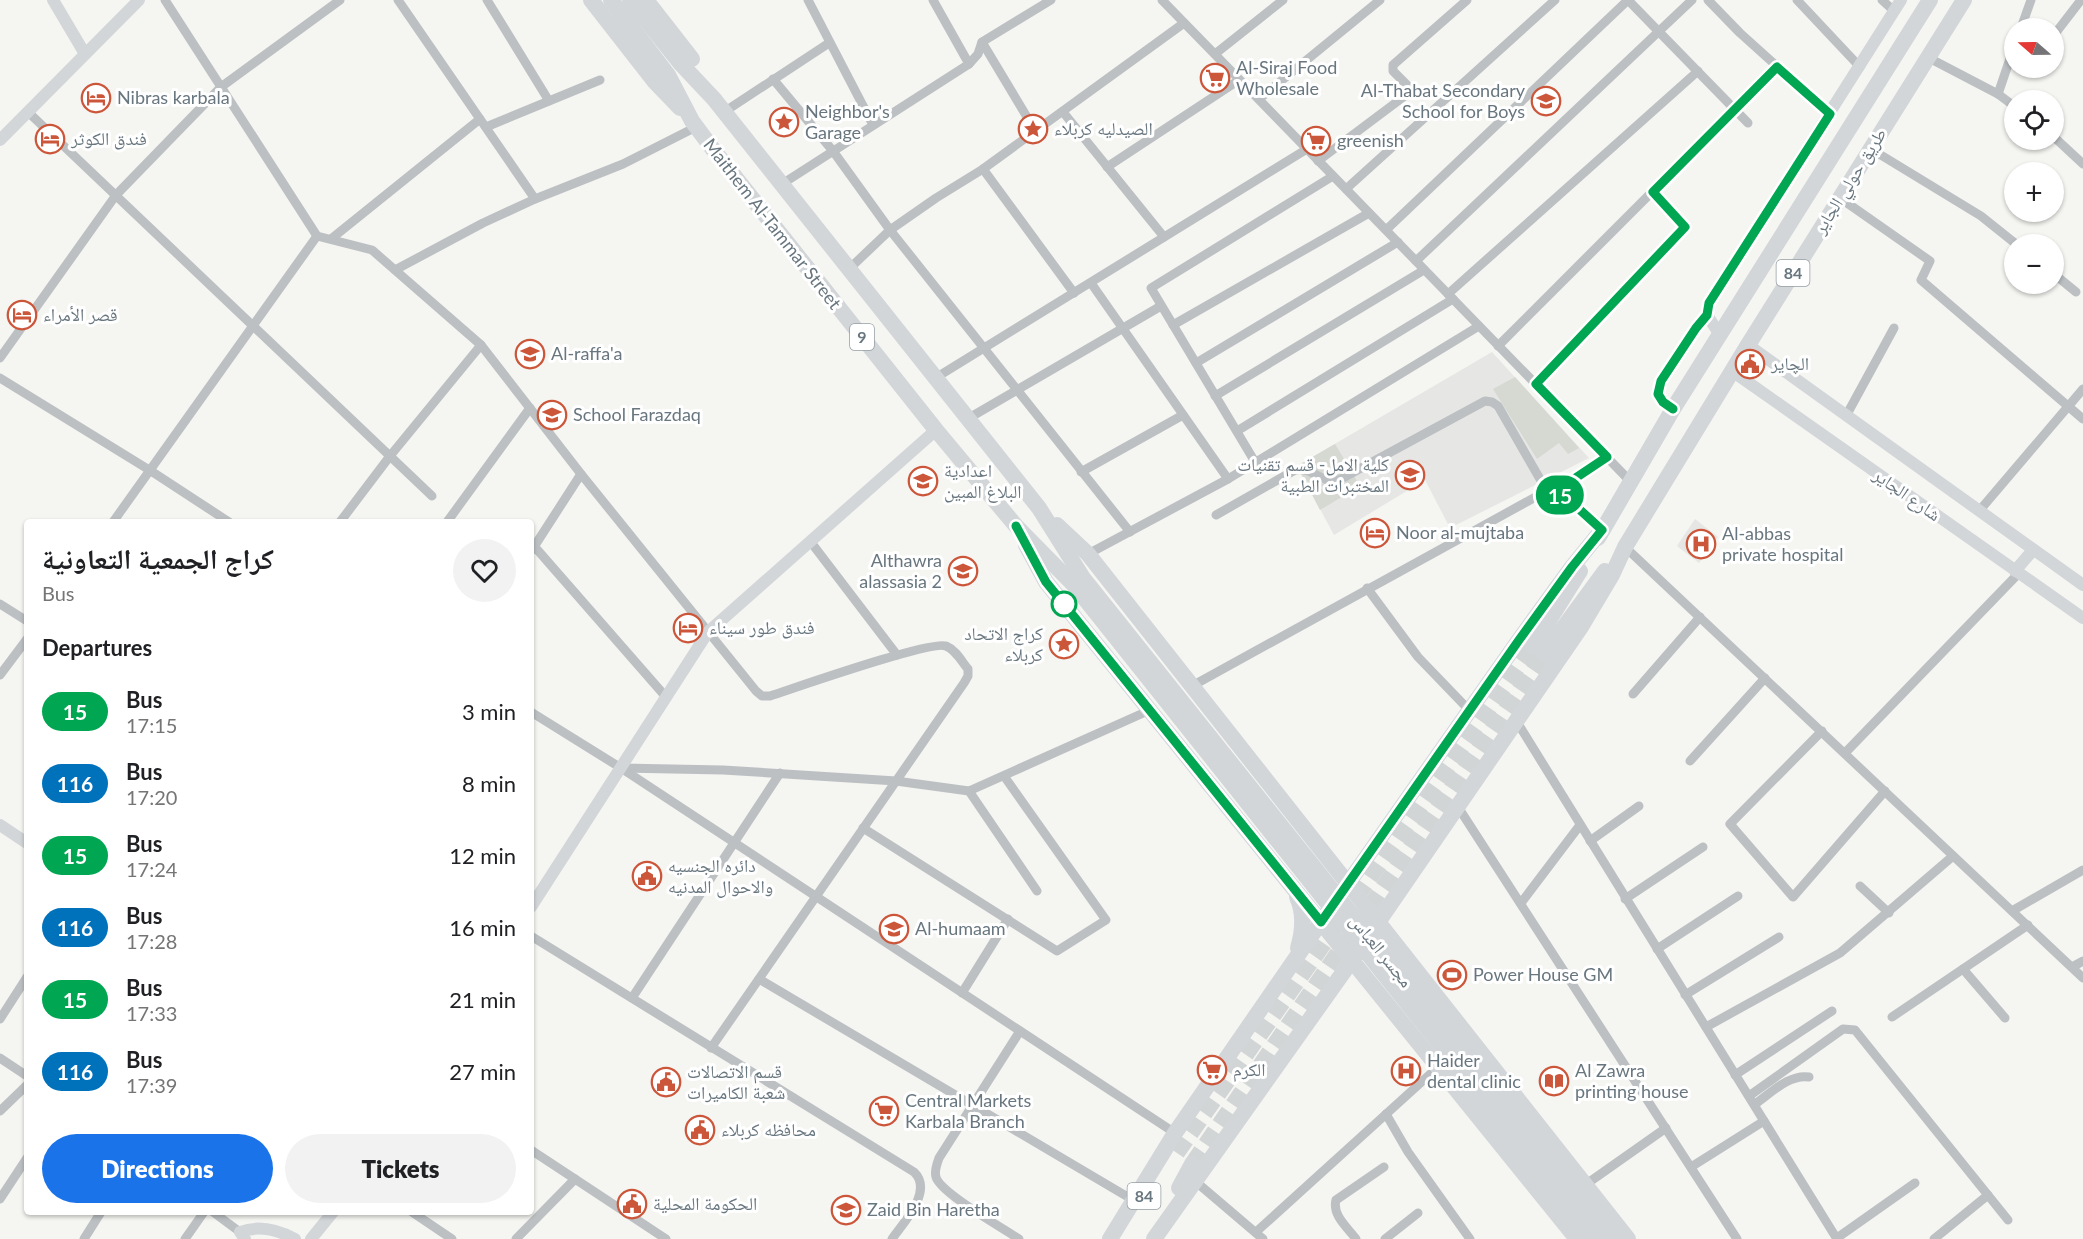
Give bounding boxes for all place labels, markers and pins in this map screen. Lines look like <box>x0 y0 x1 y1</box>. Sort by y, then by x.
place label: Al-Siraj Food Wholesale <box>1236 56 1337 99</box>
supermarket icon: Al-Siraj Food Wholesale <box>1199 62 1231 94</box>
place label: Al-Thabat Secondary School for Boys <box>1361 79 1526 122</box>
hotel icon: Nibras karbala <box>80 82 112 114</box>
school or university icon: Al-Thabat Secondary School for Boys <box>1530 85 1562 117</box>
place label: Nibras karbala <box>117 86 230 108</box>
place label: Neighbor's Garage <box>805 100 890 143</box>
place icon: Neighbor's Garage <box>768 106 800 138</box>
place icon: الصيدليه كربلاء <box>1017 113 1049 145</box>
place label: الصيدليه كربلاء <box>1054 117 1153 140</box>
hotel icon: فندق الكوثر <box>34 123 66 155</box>
supermarket icon: greenish <box>1300 125 1332 157</box>
place label: فندق الكوثر <box>70 127 147 150</box>
place label: greenish <box>1337 129 1404 151</box>
hotel icon: قصر الأمراء <box>6 299 38 331</box>
place label: قصر الأمراء <box>43 303 118 325</box>
school or university icon: Al-raffa'a <box>514 338 546 370</box>
place label: Al-raffa'a <box>551 342 622 364</box>
public building icon: الچاير <box>1734 348 1766 380</box>
place label: الچاير <box>1770 352 1809 375</box>
school or university icon: School Farazdaq <box>536 399 568 431</box>
place label: School Farazdaq <box>573 403 701 425</box>
place label: كلية الامل- قسم تقنيات المختبرات الطبية <box>1237 453 1390 497</box>
place label: اعدادية البلاغ المبين <box>944 459 1022 503</box>
school or university icon: كلية الامل- قسم تقنيات المختبرات الطبية <box>1394 459 1426 491</box>
school or university icon: اعدادية البلاغ المبين <box>907 465 939 497</box>
hotel icon: Noor al-mujtaba <box>1359 517 1391 549</box>
place label: Noor al-mujtaba <box>1396 521 1524 543</box>
place label: Al-abbas private hospital <box>1722 522 1844 565</box>
hospital icon: Al-abbas private hospital <box>1685 528 1717 560</box>
place label: Althawra alassasia 2 <box>859 549 942 592</box>
school or university icon: Althawra alassasia 2 <box>947 555 979 587</box>
unlabelled marker <box>1051 591 1077 617</box>
hotel icon: فندق طور سيناء <box>672 612 704 644</box>
place label: فندق طور سيناء <box>709 616 814 639</box>
place label: كراج الاتحاد كربلاء <box>964 622 1044 666</box>
place icon: كراج الاتحاد كربلاء <box>1048 628 1080 660</box>
place label: دائره الجنسيه والاحوال المدنيه <box>668 854 773 898</box>
public building icon: دائره الجنسيه والاحوال المدنيه <box>631 860 663 892</box>
school or university icon: Al-humaam <box>878 913 910 945</box>
place label: Al-humaam <box>915 917 1006 939</box>
sports icon: Power House GM <box>1436 959 1468 991</box>
place label: Power House GM <box>1473 963 1613 985</box>
place label: Haider dental clinic <box>1427 1049 1521 1092</box>
supermarket icon: الكرم <box>1196 1054 1228 1086</box>
hospital icon: Haider dental clinic <box>1390 1055 1422 1087</box>
place label: الكرم <box>1233 1058 1265 1082</box>
place label: Al Zawra printing house <box>1575 1059 1689 1102</box>
place label: قسم الاتصالات شعبة الكاميرات <box>687 1060 785 1104</box>
library icon: Al Zawra printing house <box>1538 1065 1570 1097</box>
public building icon: قسم الاتصالات شعبة الكاميرات <box>650 1066 682 1098</box>
place label: Central Markets Karbala Branch <box>905 1089 1031 1132</box>
supermarket icon: Central Markets Karbala Branch <box>868 1095 900 1127</box>
public building icon: محافظه كربلاء <box>684 1114 716 1146</box>
place label: محافظه كربلاء <box>721 1118 816 1141</box>
public building icon: الحكومة المحلية <box>616 1188 648 1220</box>
place label: الحكومة المحلية <box>653 1192 757 1214</box>
school or university icon: Zaid Bin Haretha <box>830 1194 862 1226</box>
place label: Zaid Bin Haretha <box>867 1198 1000 1220</box>

